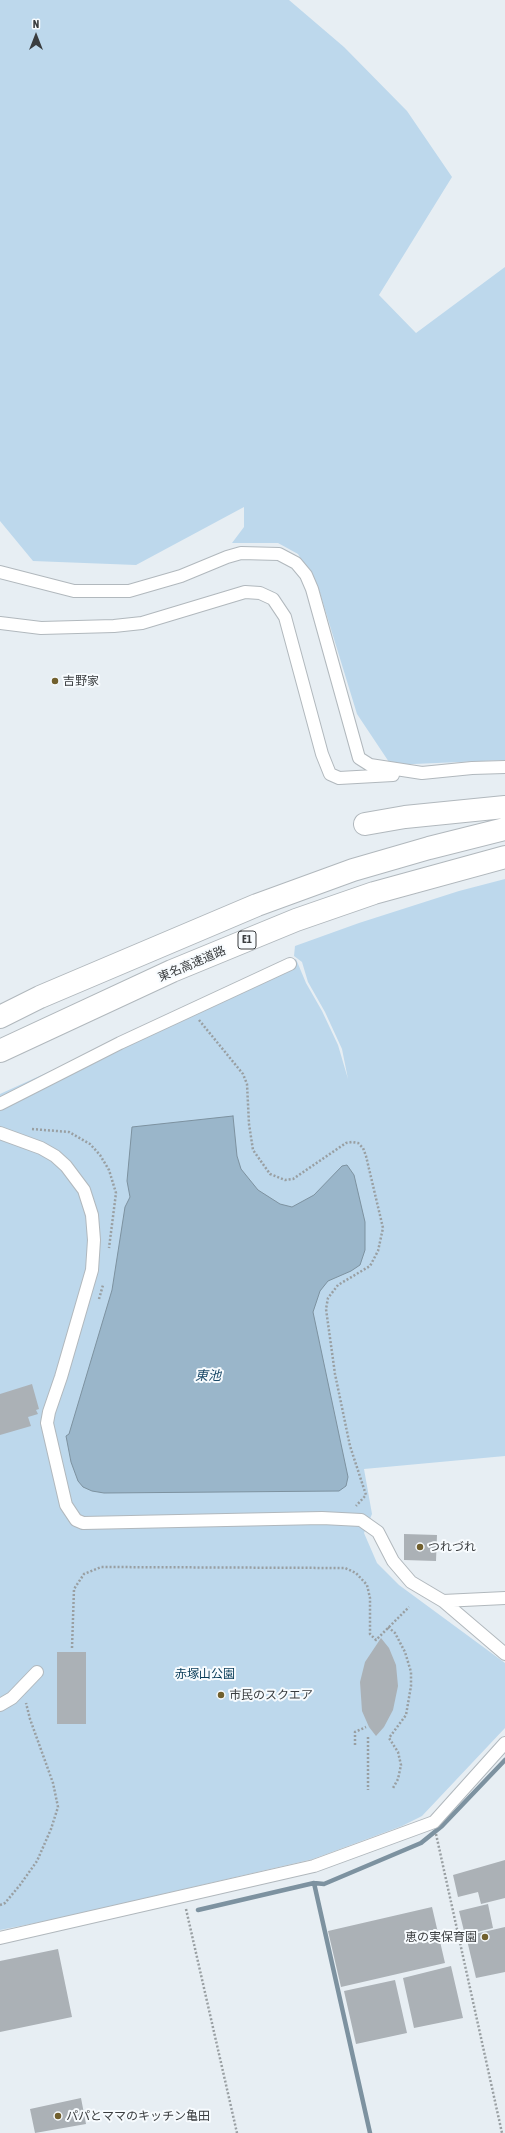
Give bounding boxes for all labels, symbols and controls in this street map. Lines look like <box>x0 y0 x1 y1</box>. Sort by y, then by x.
north arrow <box>16 16 56 56</box>
text: N <box>33 18 39 30</box>
place label: 吉野家 <box>63 674 99 688</box>
marker: 吉野家 <box>50 676 60 686</box>
road number: E1 <box>238 931 256 949</box>
street label: 東名高速道路 <box>156 943 228 985</box>
water label: 東池 <box>195 1368 221 1384</box>
place label: つれづれ <box>428 1540 476 1554</box>
marker: つれづれ <box>415 1542 425 1552</box>
park label: 赤塚山公園 <box>175 1667 235 1681</box>
place label: 市民のスクエア <box>229 1688 313 1702</box>
marker: 市民のスクエア <box>216 1690 226 1700</box>
place label: 恵の実保育園 <box>405 1930 477 1944</box>
marker: 恵の実保育園 <box>480 1932 490 1942</box>
place label: パパとママのキッチン亀田 <box>66 2109 210 2123</box>
marker: パパとママのキッチン亀田 <box>53 2111 63 2121</box>

